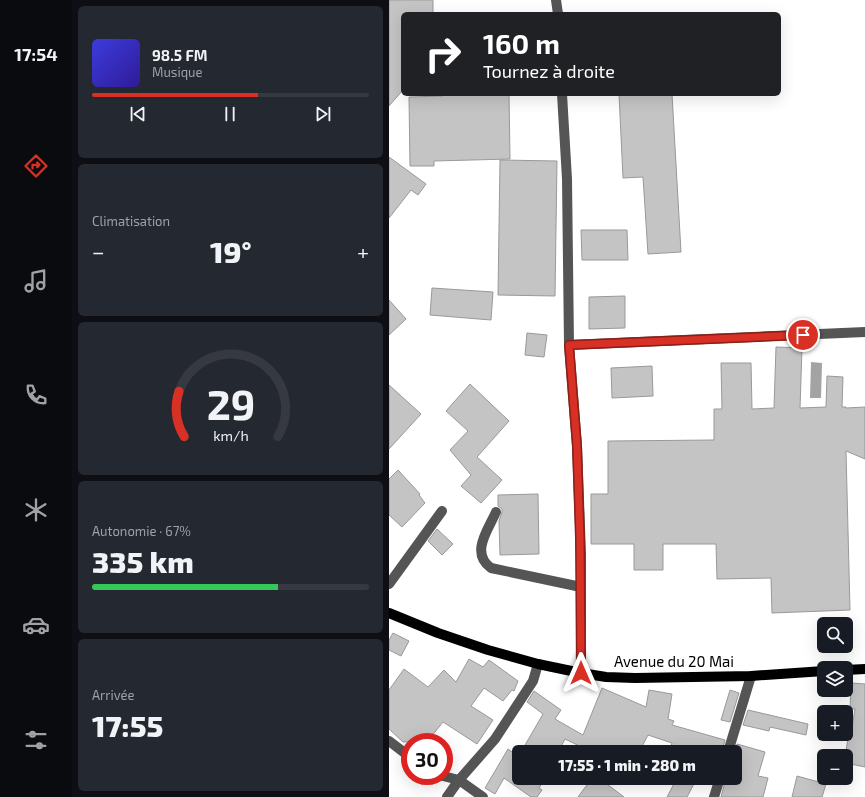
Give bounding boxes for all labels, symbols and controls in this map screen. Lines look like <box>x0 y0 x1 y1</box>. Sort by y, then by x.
text: 160 m <box>483 26 560 60</box>
icon: right <box>417 28 469 80</box>
text: 17:54 <box>14 43 58 65</box>
text: 98.5 FM <box>152 46 207 64</box>
text: Tournez à droite <box>483 60 615 82</box>
text: Musique <box>152 64 202 80</box>
icon: previous <box>127 103 149 125</box>
icon: pause <box>219 103 241 125</box>
icon: next <box>312 103 334 125</box>
icon: directions <box>22 152 50 180</box>
text: Climatisation <box>92 213 170 229</box>
text: 19° <box>210 233 252 269</box>
text: − <box>92 238 105 264</box>
text: + <box>357 238 369 264</box>
icon: music <box>22 267 50 295</box>
pin <box>786 318 820 352</box>
icon: arrive <box>792 324 814 346</box>
text: 29 <box>206 377 255 427</box>
icon: phone <box>22 381 50 409</box>
text: km/h <box>213 426 248 443</box>
icon: climate <box>22 496 50 524</box>
text: Autonomie · 67% <box>92 523 191 539</box>
text: 335 km <box>92 543 194 579</box>
icon: car <box>22 611 50 639</box>
map controls <box>817 617 853 785</box>
button: search <box>817 617 853 653</box>
position arrow <box>560 652 602 694</box>
street label: Avenue du 20 Mai <box>614 652 734 670</box>
button: layers <box>817 661 853 697</box>
text: Arrivée <box>92 687 135 703</box>
button: + <box>817 705 853 741</box>
text: 17:55 <box>92 707 163 743</box>
icon: filters <box>22 726 50 754</box>
speed limit sign: 30 <box>401 733 453 785</box>
button: − <box>817 749 853 785</box>
text: 17:55 · 1 min · 280 m <box>558 756 696 774</box>

